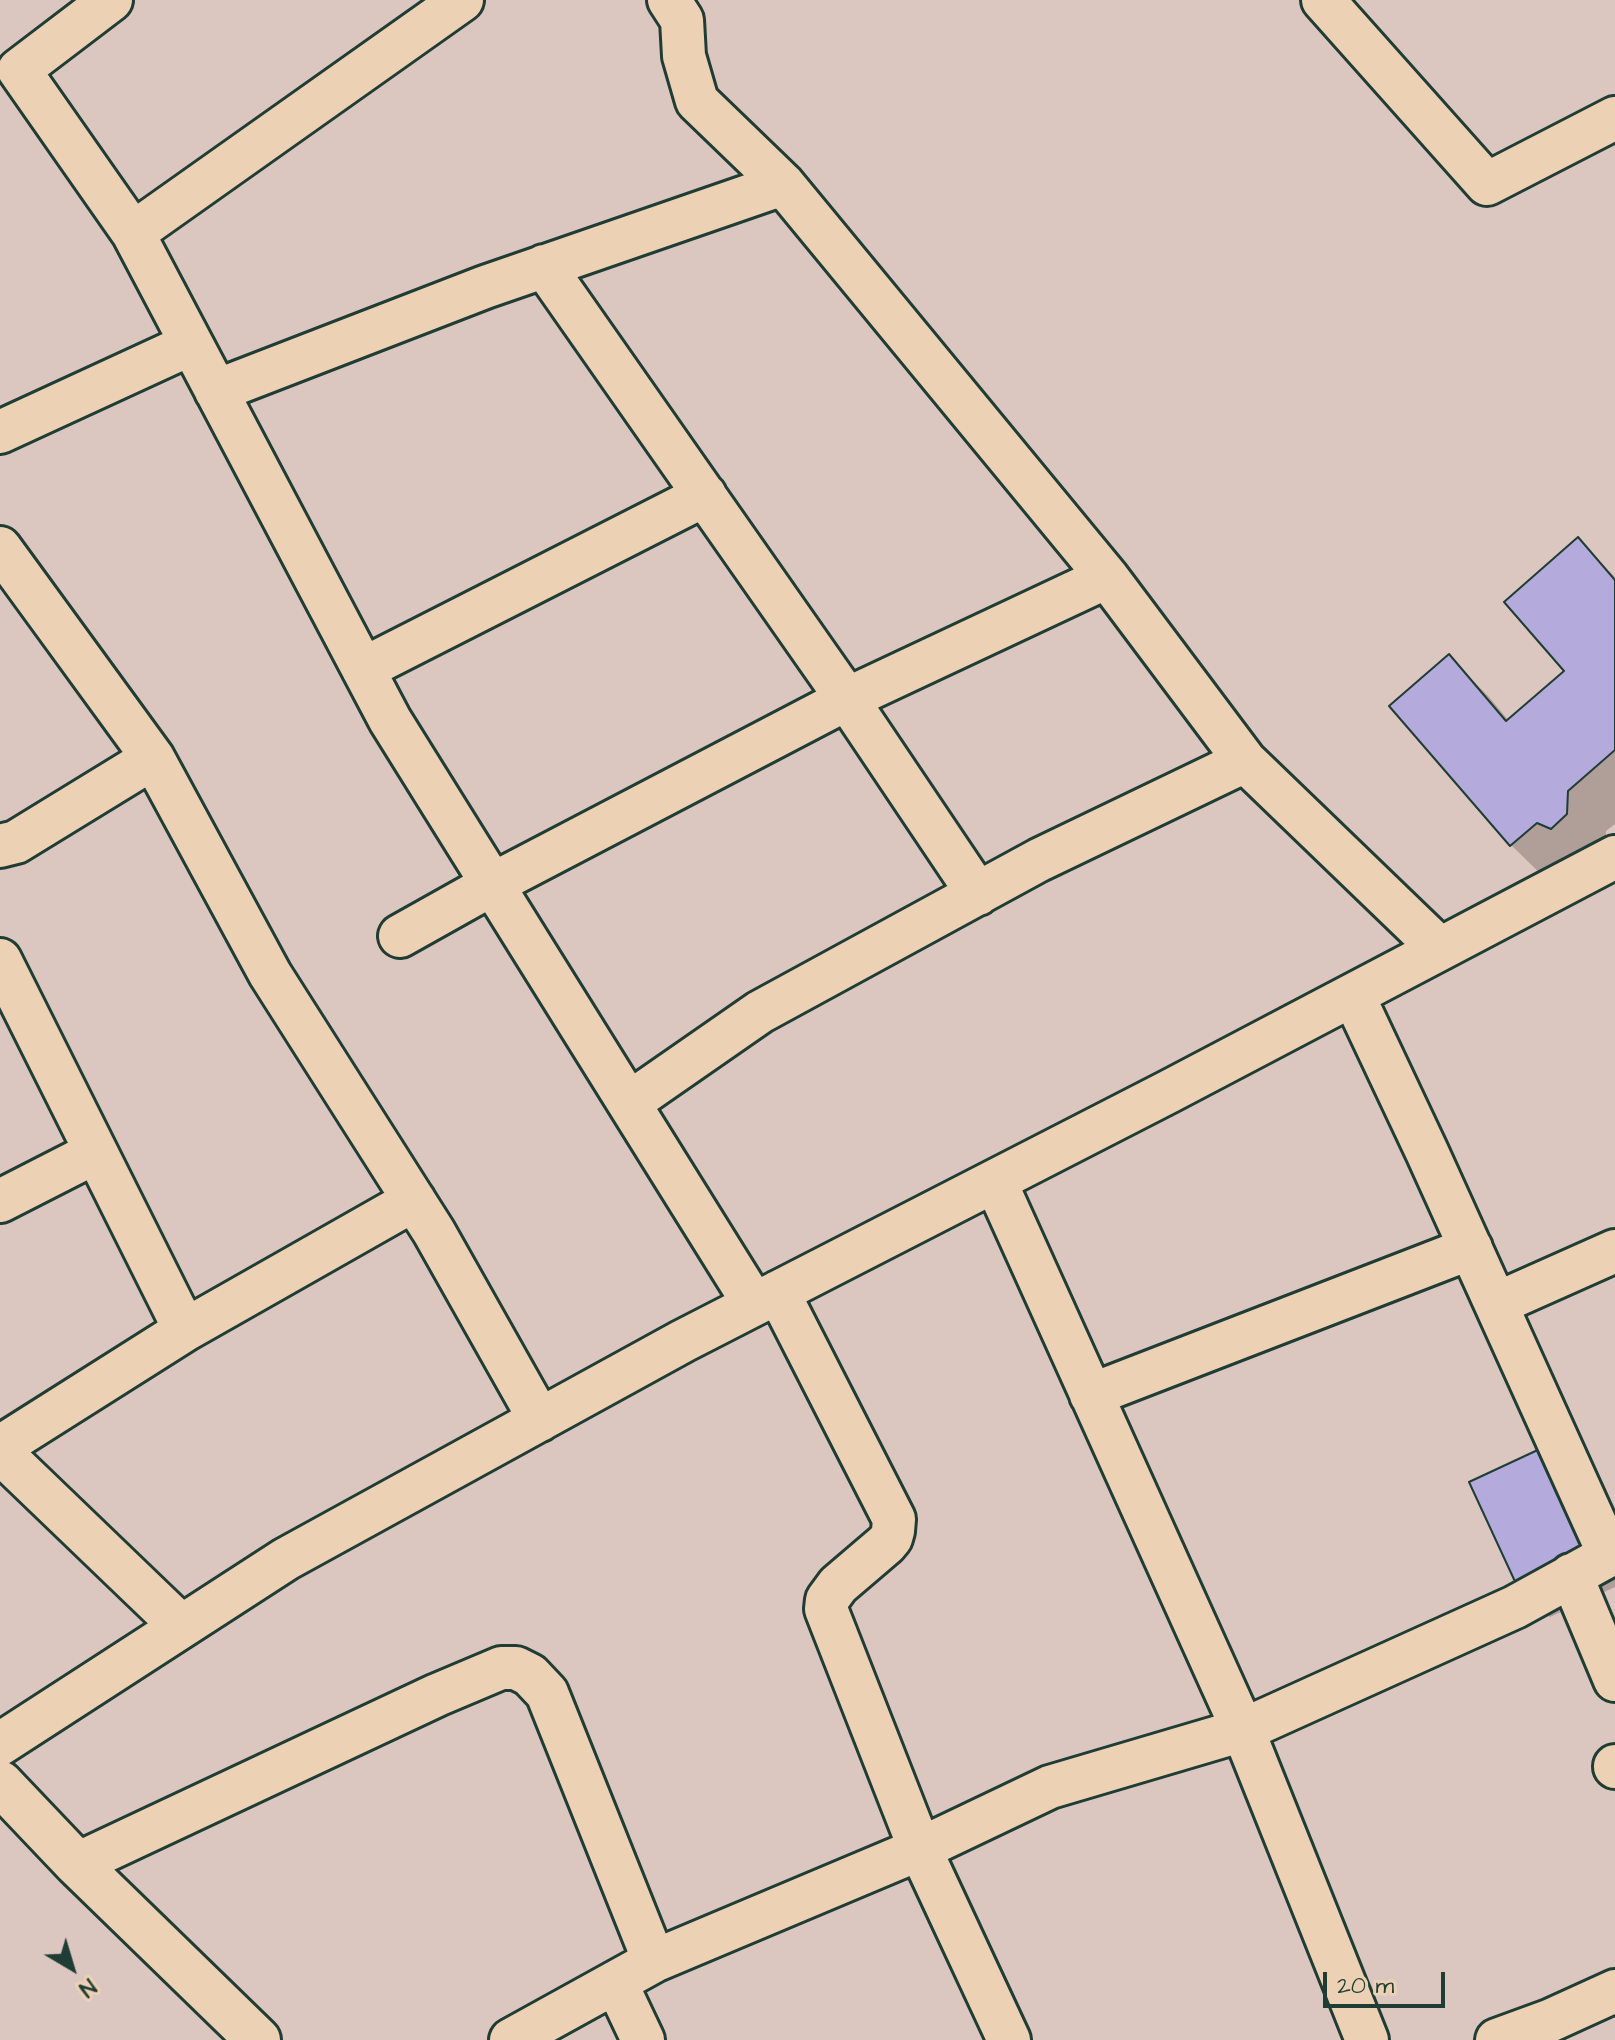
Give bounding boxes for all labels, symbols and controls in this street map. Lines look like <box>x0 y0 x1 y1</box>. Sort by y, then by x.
north arrow <box>32 1928 112 2008</box>
scale bar <box>1327 1956 1449 2006</box>
text: 20 m <box>1337 1969 1394 2003</box>
text: N <box>72 1971 102 2004</box>

